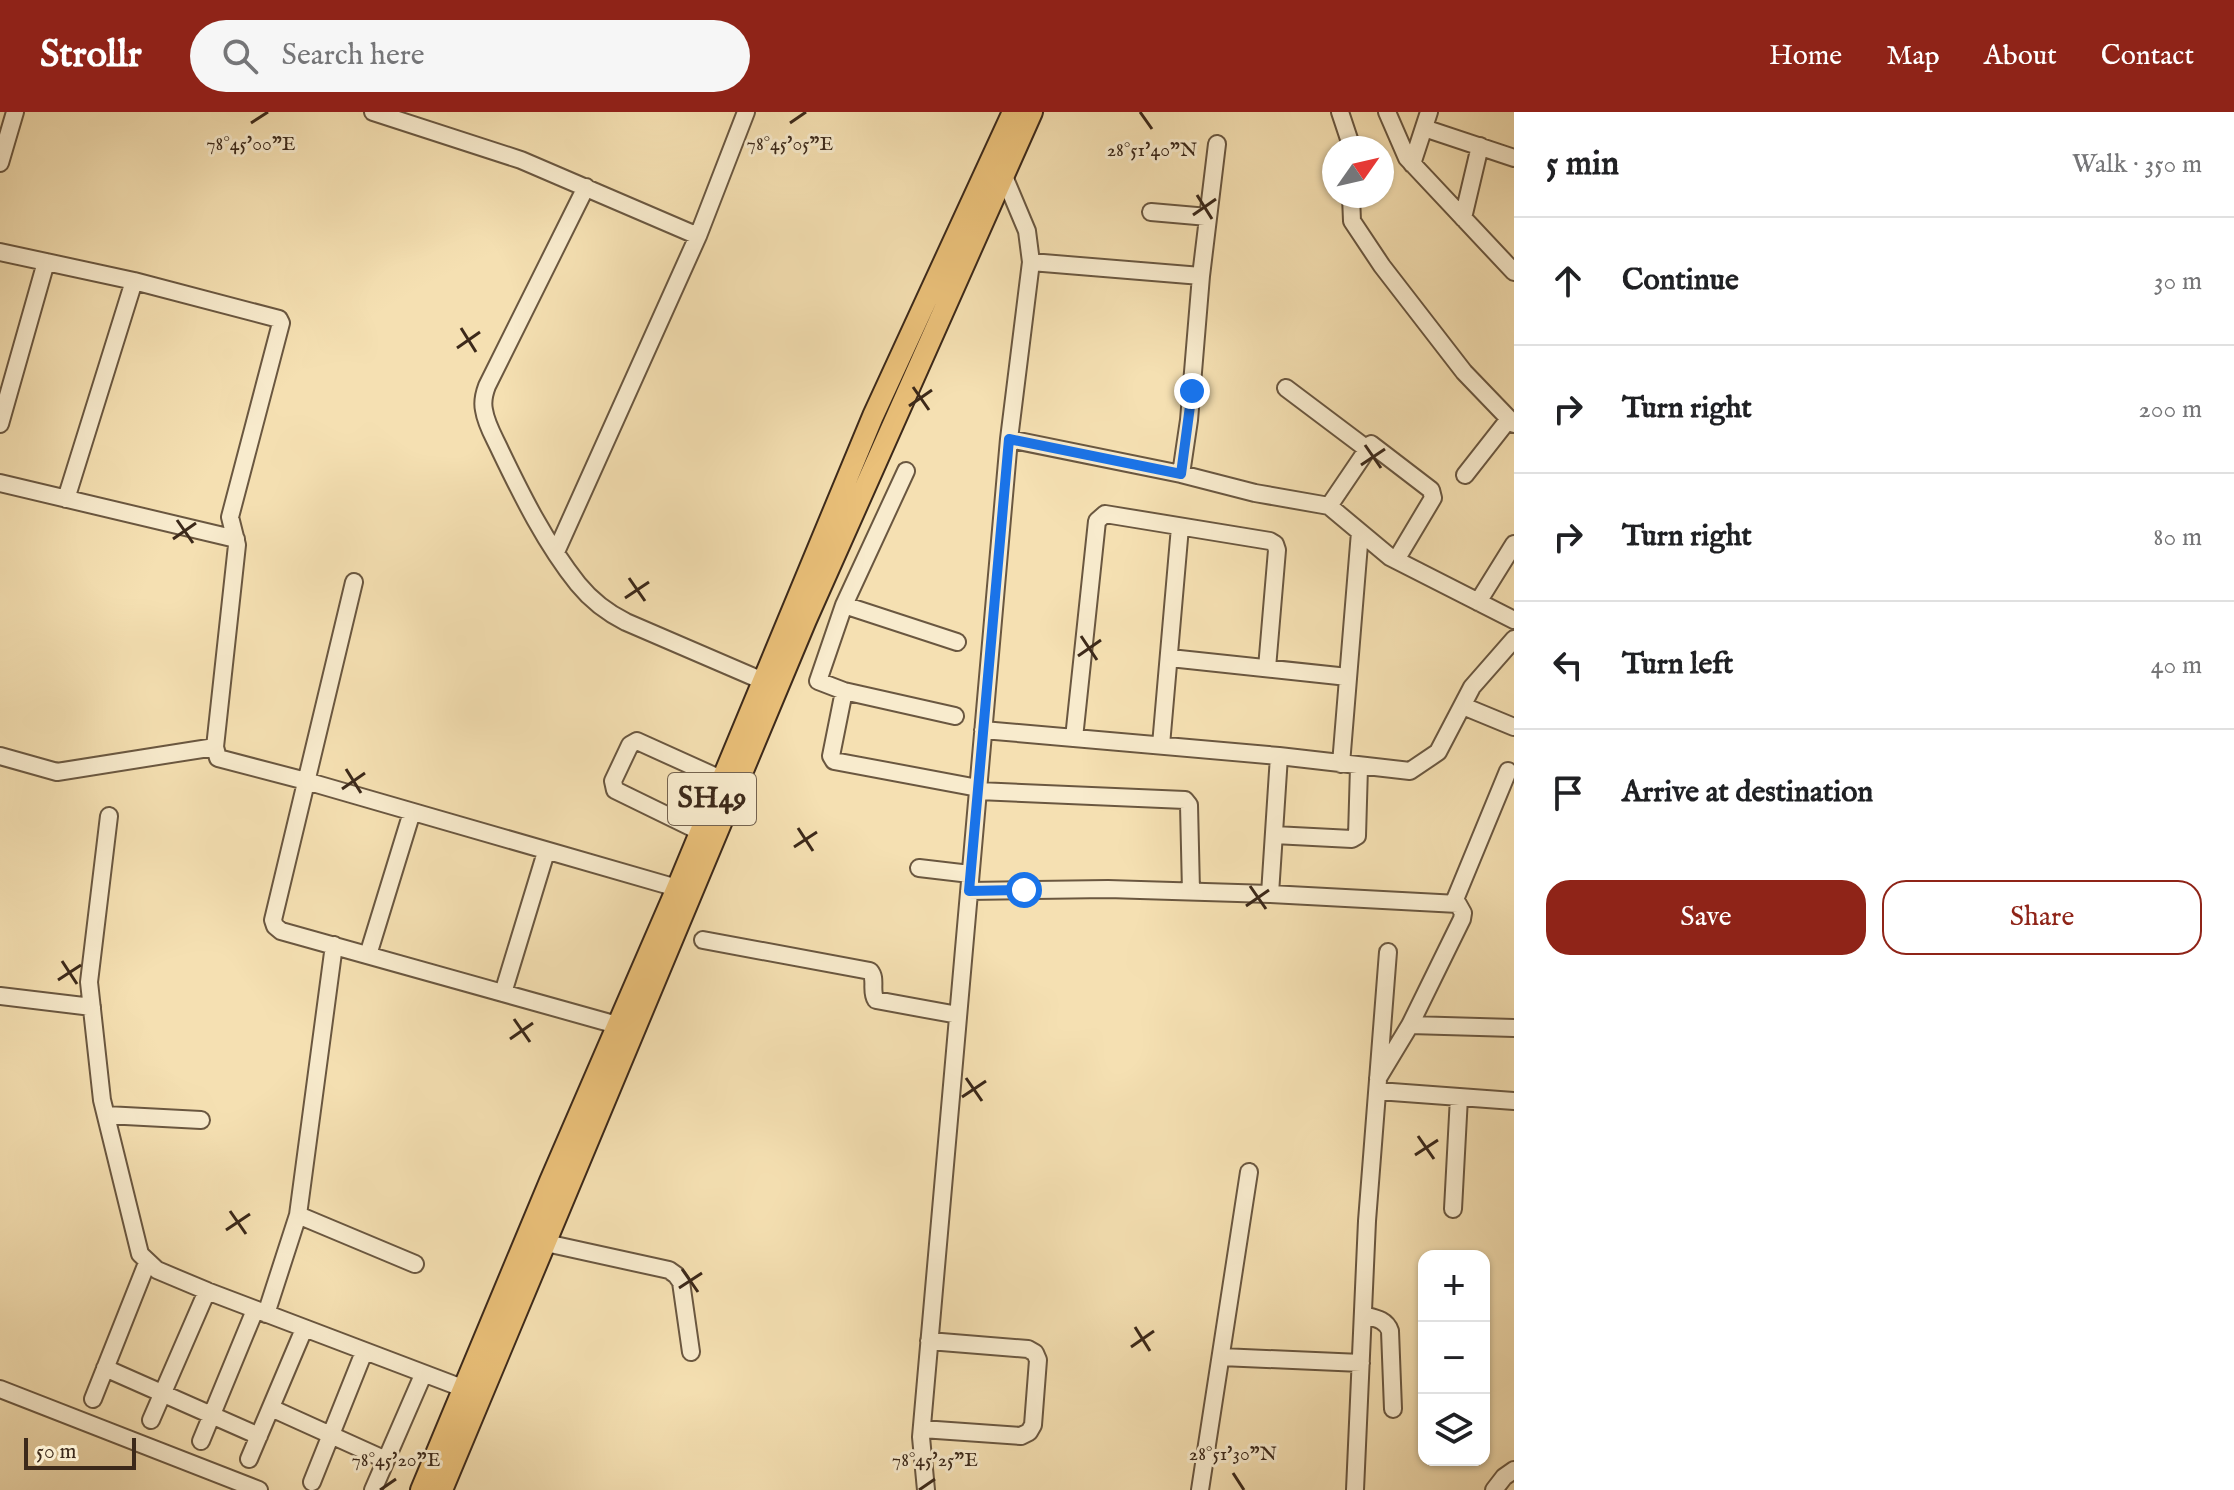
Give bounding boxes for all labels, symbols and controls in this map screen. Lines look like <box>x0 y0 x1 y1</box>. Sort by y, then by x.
search box <box>190 20 750 92</box>
text: Strollr <box>40 32 142 80</box>
icon: search <box>218 34 262 78</box>
text: Search here <box>282 37 425 75</box>
text: Home <box>1769 39 1842 74</box>
text: Map <box>1886 39 1940 74</box>
text: About <box>1984 39 2057 74</box>
text: Contact <box>2101 39 2194 74</box>
text: 78°45'00"E <box>206 132 296 157</box>
text: 78°45'05"E <box>747 132 834 157</box>
north arrow <box>1322 136 1394 208</box>
text: 28°51'40"N <box>1107 138 1197 163</box>
text: 5 min <box>1546 143 1619 186</box>
text: Walk · 350 m <box>2072 148 2202 181</box>
icon: ahead <box>1546 259 1590 303</box>
text: Continue <box>1622 262 1739 300</box>
text: 30 m <box>2154 265 2202 298</box>
route end <box>1174 373 1210 409</box>
icon: right <box>1546 387 1590 431</box>
text: Turn right <box>1622 390 1752 428</box>
text: 200 m <box>2138 393 2202 426</box>
icon: right <box>1546 515 1590 559</box>
text: Turn right <box>1622 518 1752 556</box>
text: 80 m <box>2153 521 2202 554</box>
icon: left <box>1546 643 1590 687</box>
text: Turn left <box>1622 646 1733 684</box>
text: 40 m <box>2151 649 2202 682</box>
icon: arrive <box>1546 771 1590 815</box>
road number: SH49 <box>668 773 756 825</box>
text: Arrive at destination <box>1622 774 1873 812</box>
route start <box>1006 872 1042 908</box>
button: Save <box>1546 880 1866 955</box>
button: Share <box>1882 880 2202 955</box>
map controls <box>1418 1250 1490 1466</box>
button: + <box>1418 1250 1490 1322</box>
button: − <box>1418 1322 1490 1394</box>
button: layers <box>1418 1394 1490 1466</box>
scale bar <box>24 1434 136 1470</box>
text: 50 m <box>36 1438 77 1466</box>
text: 28°51'30"N <box>1189 1442 1277 1467</box>
text: 78°45'20"E <box>351 1448 441 1473</box>
text: 78°45'25"E <box>892 1448 978 1473</box>

